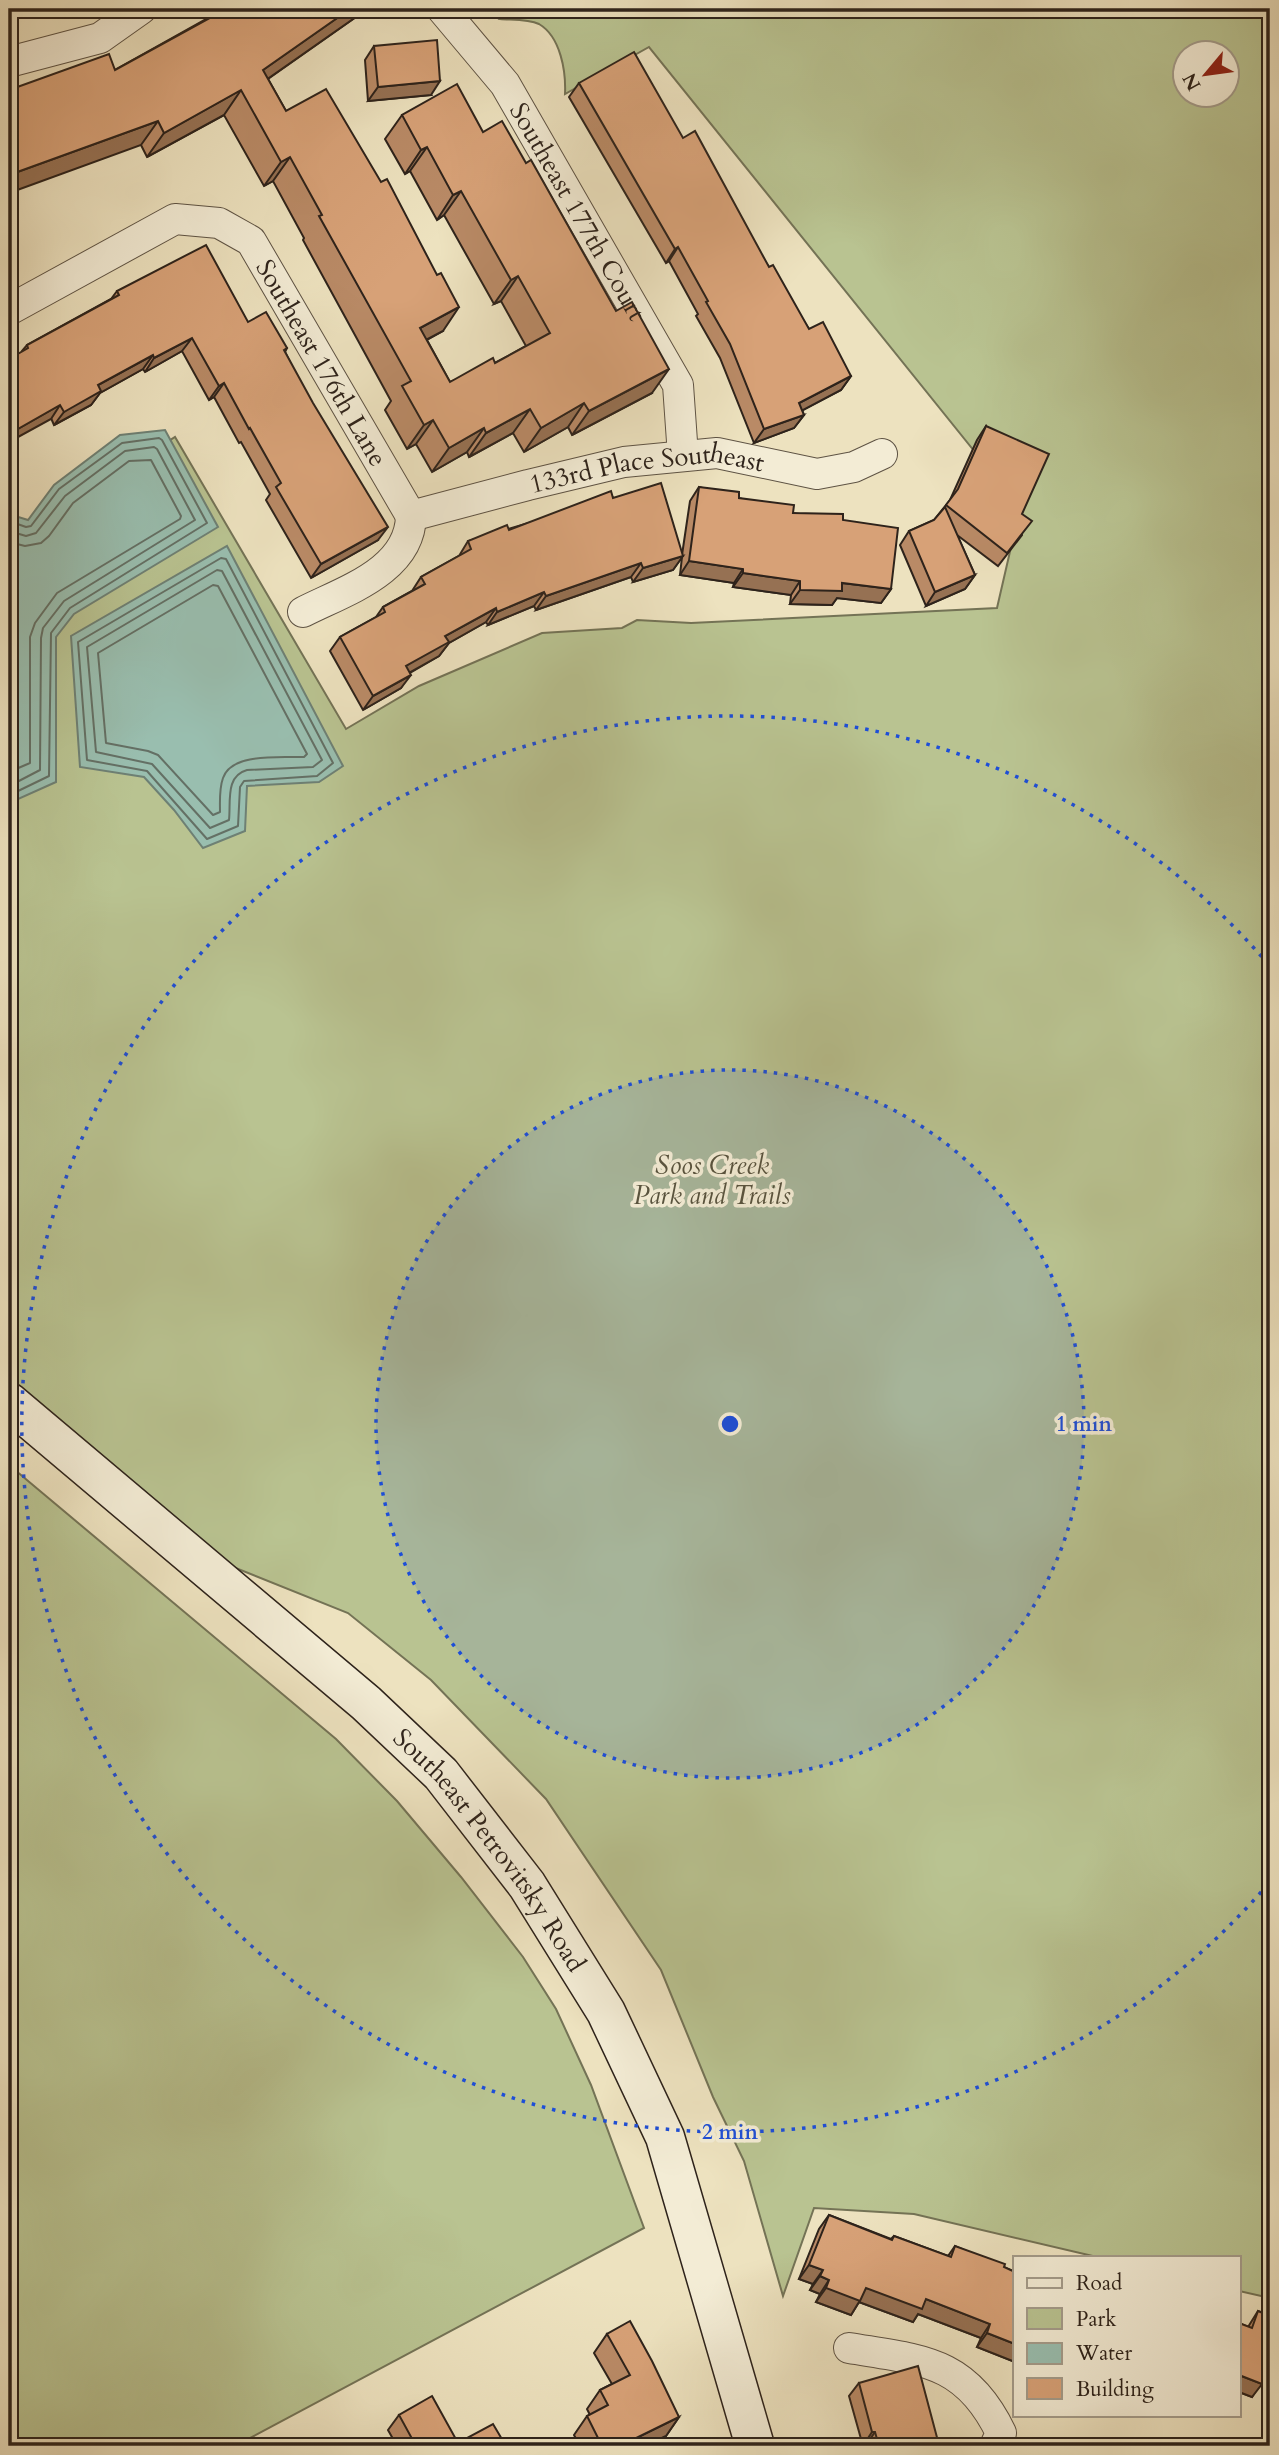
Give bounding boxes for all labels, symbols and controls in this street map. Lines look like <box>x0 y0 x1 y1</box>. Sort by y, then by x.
north arrow <box>1170 38 1240 108</box>
text: N <box>1176 68 1207 95</box>
street label: Southeast 177th Court <box>501 96 654 327</box>
street label: Southeast 176th Lane <box>247 253 395 473</box>
street label: 133rd Place Southeast <box>526 435 767 502</box>
park label: Soos Creek Park and Trails <box>633 1148 791 1213</box>
text: 1 min <box>1056 1410 1112 1439</box>
centre of rings <box>718 1412 742 1436</box>
street label: Southeast Petrovitsky Road <box>385 1721 594 1979</box>
text: 2 min <box>702 2118 758 2147</box>
legend <box>1013 2256 1240 2416</box>
text: Road <box>1076 2269 1122 2298</box>
text: Park <box>1076 2305 1117 2334</box>
text: Water <box>1075 2339 1132 2368</box>
text: Building <box>1076 2375 1154 2404</box>

